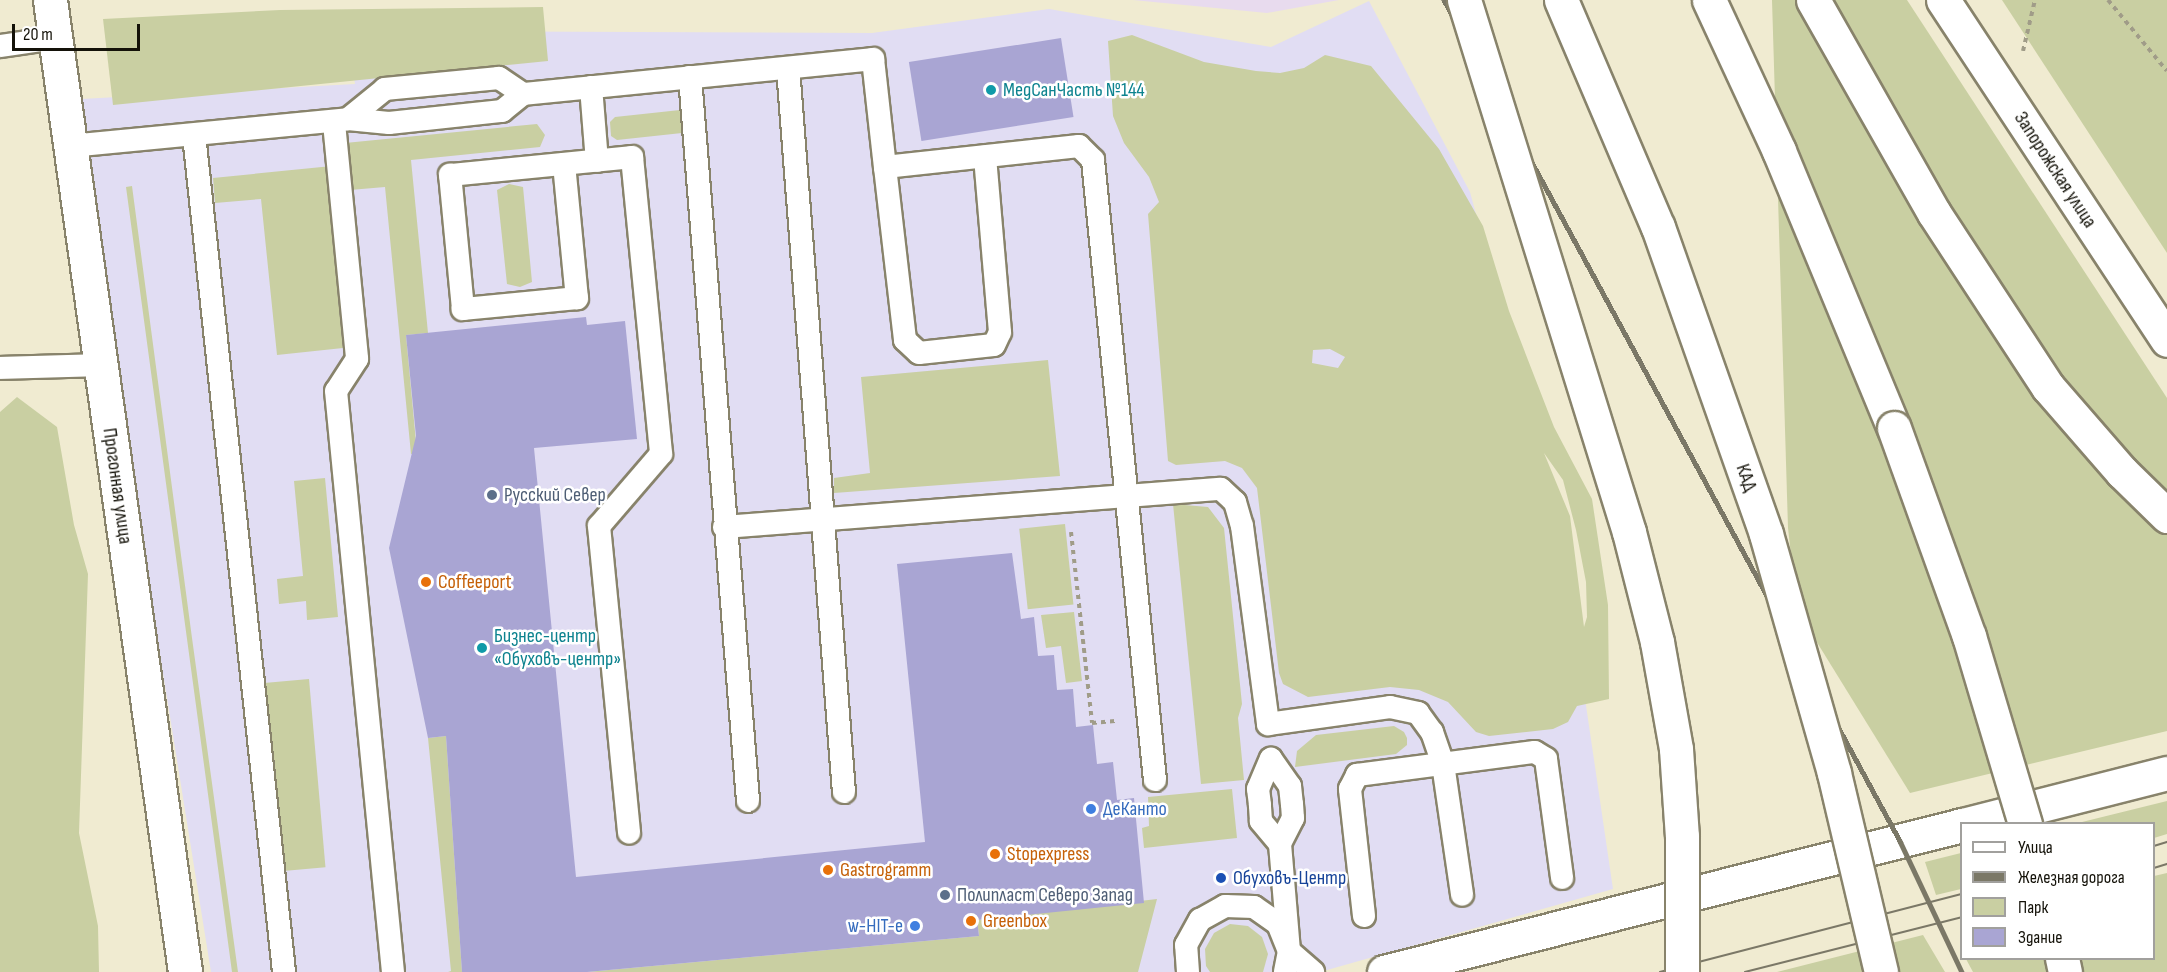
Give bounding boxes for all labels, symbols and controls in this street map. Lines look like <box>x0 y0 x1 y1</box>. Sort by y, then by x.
scale bar <box>15 12 142 50</box>
text: 20 m <box>23 24 53 45</box>
place label: МедСанЧасть №144 <box>1003 78 1145 102</box>
marker: МедСанЧасть №144 <box>984 83 998 97</box>
street label: Запорожская улица <box>2008 107 2102 233</box>
street label: Прогонная улица <box>97 426 137 546</box>
street label: КАД <box>1730 461 1762 495</box>
place label: Русский Cевер <box>504 483 606 507</box>
marker: Русский Cевер <box>485 488 499 502</box>
place label: Coffeeport <box>438 570 512 594</box>
marker: Coffeeport <box>419 575 433 589</box>
place label: Бизнес-центр «Обуховъ-центр» <box>494 624 621 671</box>
marker: Бизнес-центр «Обуховъ-центр» <box>475 641 489 655</box>
place label: ДеКанто <box>1103 797 1167 821</box>
marker: ДеКанто <box>1084 802 1098 816</box>
legend <box>1960 822 2155 960</box>
text: Улица <box>2018 837 2053 858</box>
place label: Stopexpress <box>1007 842 1089 866</box>
marker: Stopexpress <box>988 847 1002 861</box>
place label: Gastrogramm <box>840 858 931 882</box>
marker: Gastrogramm <box>821 863 835 877</box>
place label: Обуховъ-Центр <box>1233 866 1346 890</box>
text: Железная дорога <box>2018 867 2125 888</box>
marker: Обуховъ-Центр <box>1214 871 1228 885</box>
place label: Полипласт Северо Запад <box>957 883 1133 907</box>
marker: Полипласт Северо Запад <box>938 888 952 902</box>
text: Парк <box>2018 897 2048 918</box>
place label: Greenbox <box>983 909 1047 933</box>
place label: w-HIT-e <box>848 914 903 938</box>
marker: Greenbox <box>964 914 978 928</box>
marker: w-HIT-e <box>908 919 922 933</box>
text: Здание <box>2018 927 2063 948</box>

